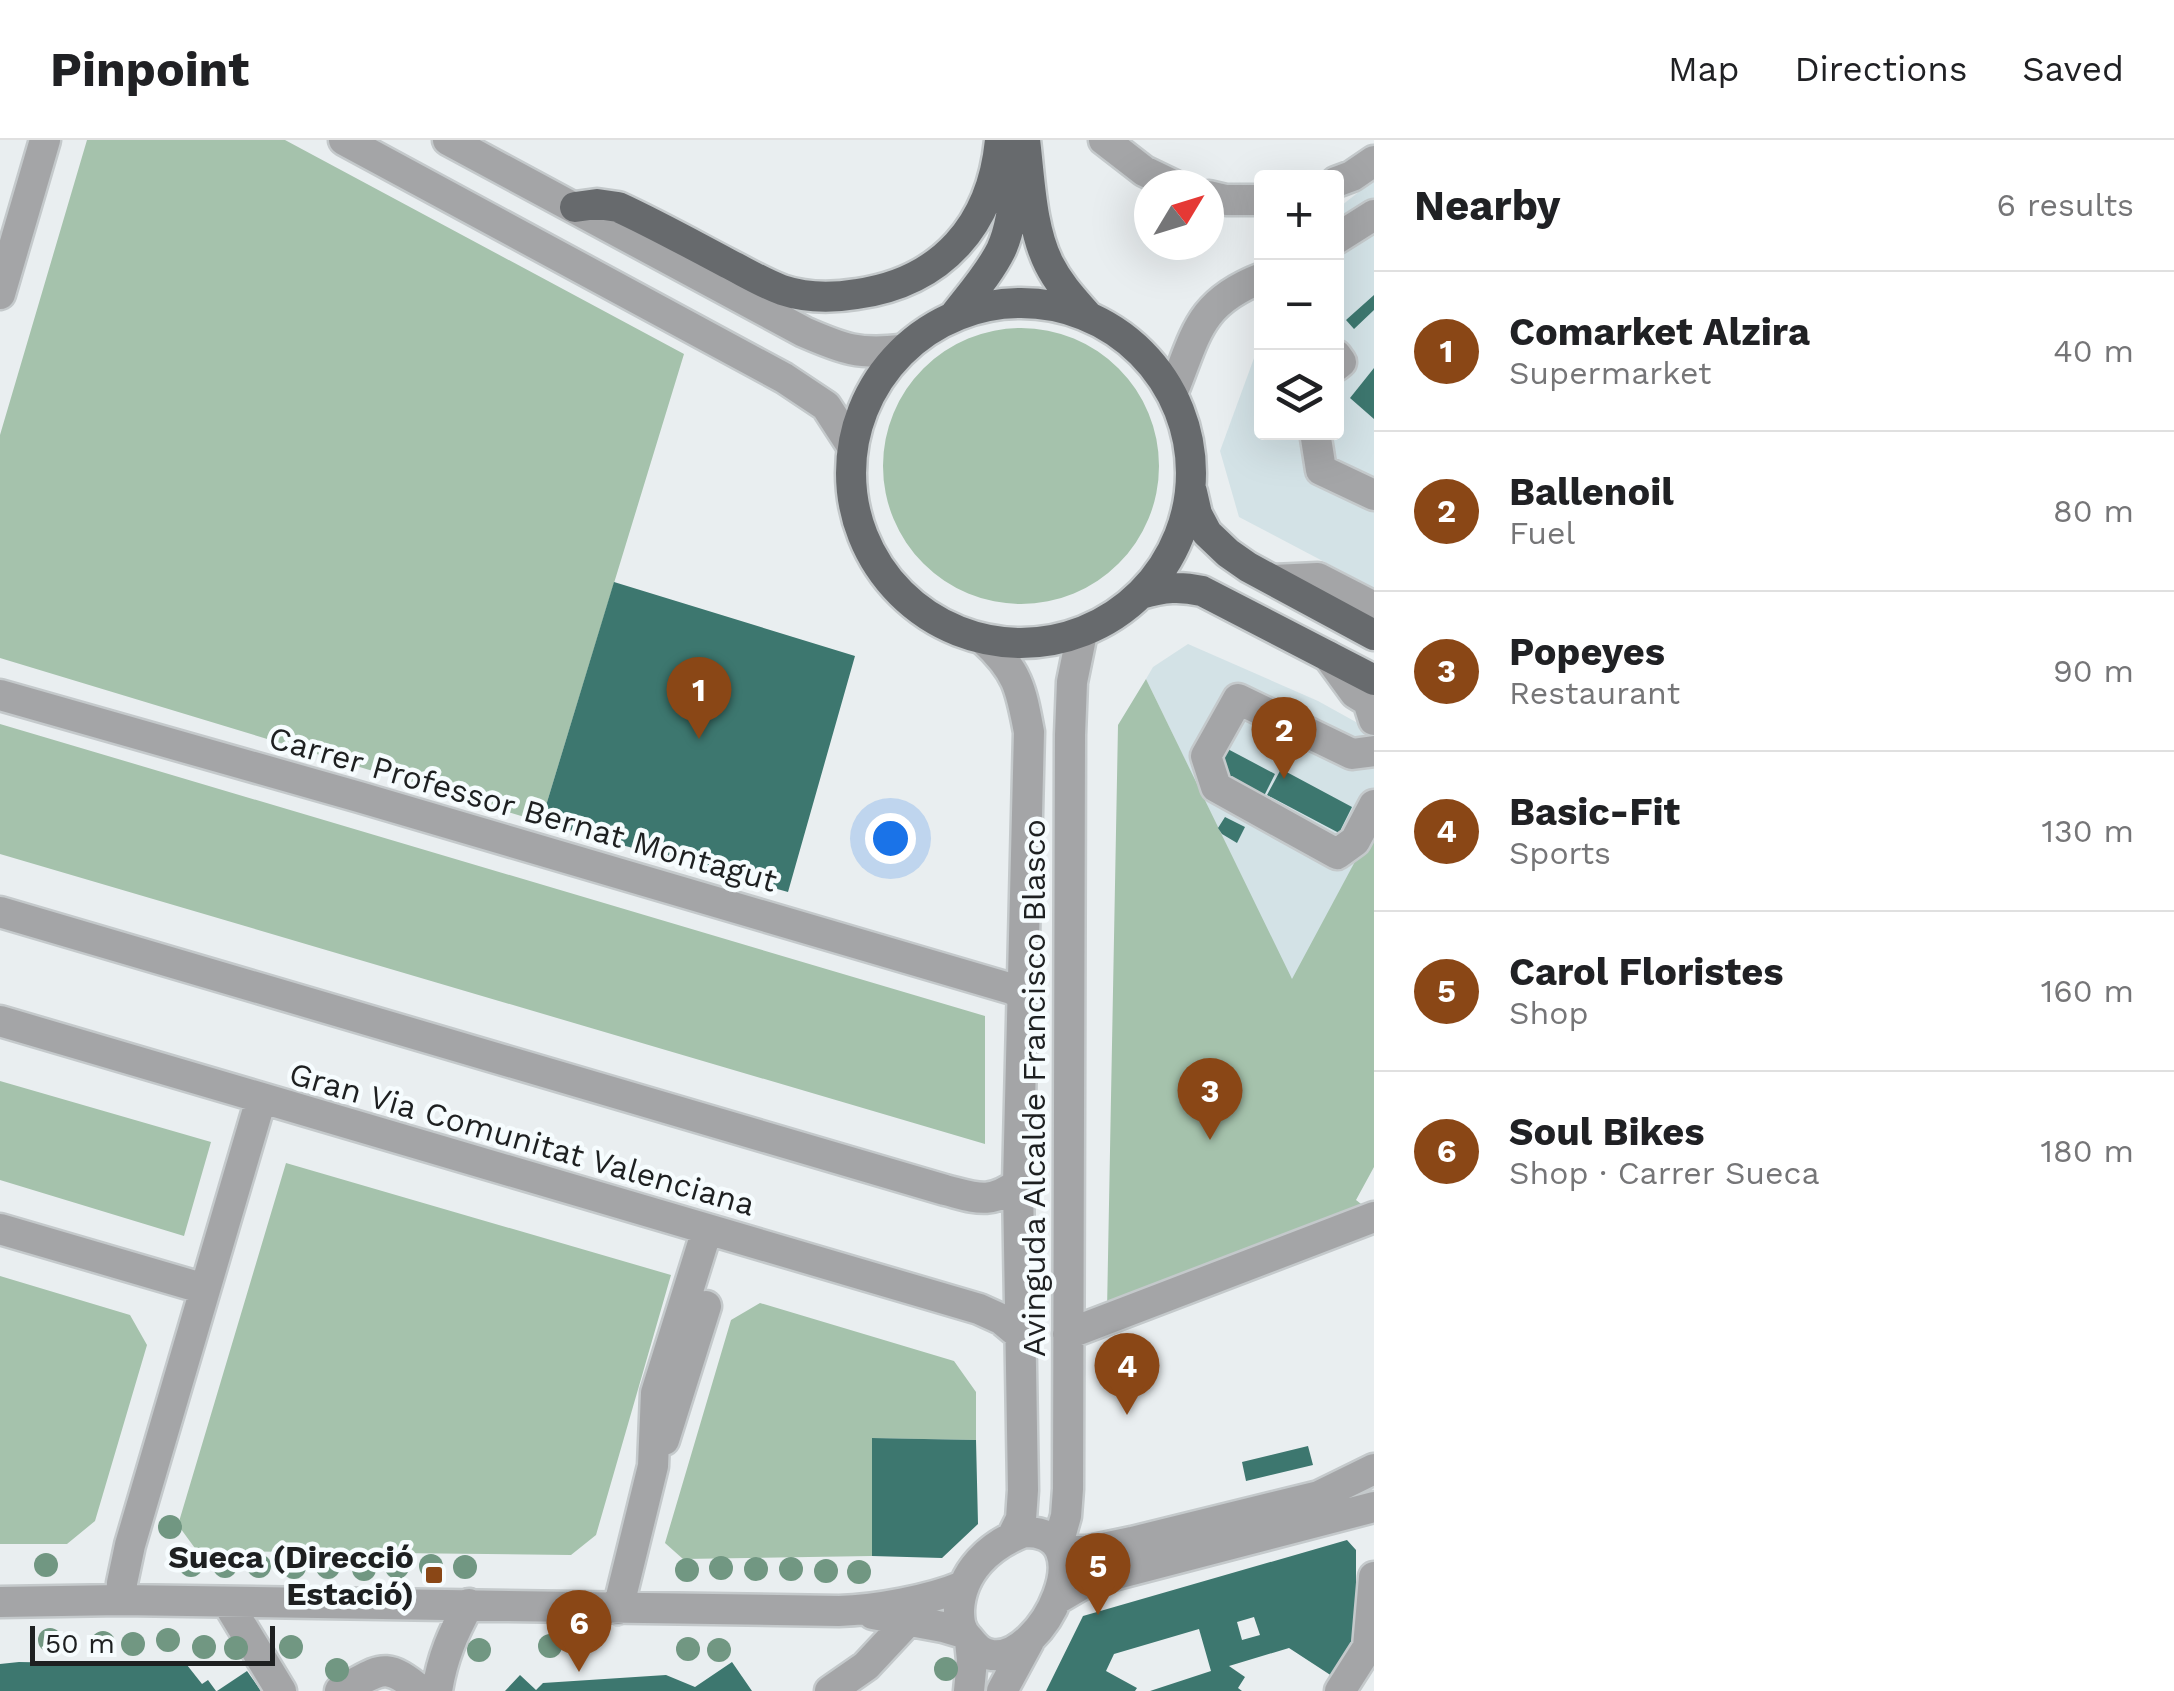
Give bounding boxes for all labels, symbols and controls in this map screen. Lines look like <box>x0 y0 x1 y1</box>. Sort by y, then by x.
text: Pinpoint <box>50 41 249 98</box>
text: Map <box>1668 48 1739 90</box>
text: Directions <box>1794 48 1967 90</box>
text: Saved <box>2022 48 2124 90</box>
north arrow <box>1134 170 1224 260</box>
map controls <box>1254 170 1344 440</box>
button: + <box>1254 170 1344 260</box>
text: Nearby <box>1414 181 1561 230</box>
text: 6 results <box>1997 186 2134 224</box>
button: − <box>1254 260 1344 350</box>
text: Comarket Alzira <box>1509 310 1810 354</box>
text: 1 <box>1440 332 1453 370</box>
text: 40 m <box>2053 332 2134 370</box>
button: layers <box>1254 350 1344 440</box>
text: Supermarket <box>1509 354 1711 392</box>
text: Ballenoil <box>1509 470 1674 514</box>
text: 2 <box>1437 492 1456 530</box>
text: 80 m <box>2053 492 2134 530</box>
text: Fuel <box>1509 514 1575 552</box>
text: Popeyes <box>1509 630 1665 674</box>
text: 3 <box>1437 652 1456 690</box>
text: 90 m <box>2053 652 2134 690</box>
pin: 1 <box>666 656 732 739</box>
text: Restaurant <box>1509 674 1680 712</box>
pin: 2 <box>1252 696 1316 779</box>
street label: Carrer Professor Bernat Montagut <box>265 718 781 900</box>
text: Basic-Fit <box>1509 790 1680 834</box>
text: 4 <box>1436 812 1457 850</box>
text: 130 m <box>2042 812 2134 850</box>
your location <box>865 813 916 864</box>
street label: Avinguda Alcalde Francisco Blasco <box>1015 819 1053 1357</box>
text: Sports <box>1509 834 1611 872</box>
text: Carol Floristes <box>1509 950 1783 994</box>
text: 5 <box>1437 972 1456 1010</box>
text: 160 m <box>2041 972 2134 1010</box>
text: Shop <box>1509 994 1589 1032</box>
street label: Gran Via Comunitat Valenciana <box>285 1054 759 1224</box>
pin: 3 <box>1178 1058 1242 1140</box>
text: Soul Bikes <box>1509 1110 1704 1154</box>
text: 6 <box>1437 1132 1456 1170</box>
text: 180 m <box>2040 1132 2134 1170</box>
text: Shop · Carrer Sueca <box>1509 1154 1820 1192</box>
pin: 4 <box>1094 1332 1160 1415</box>
pin: 5 <box>1066 1532 1130 1615</box>
place label: Sueca (Direcció Estació) <box>168 1538 414 1613</box>
marker: Sueca (Direcció Estació) <box>423 1564 445 1586</box>
pin: 6 <box>546 1590 612 1672</box>
scale bar <box>30 1621 275 1666</box>
text: 50 m <box>45 1627 115 1660</box>

